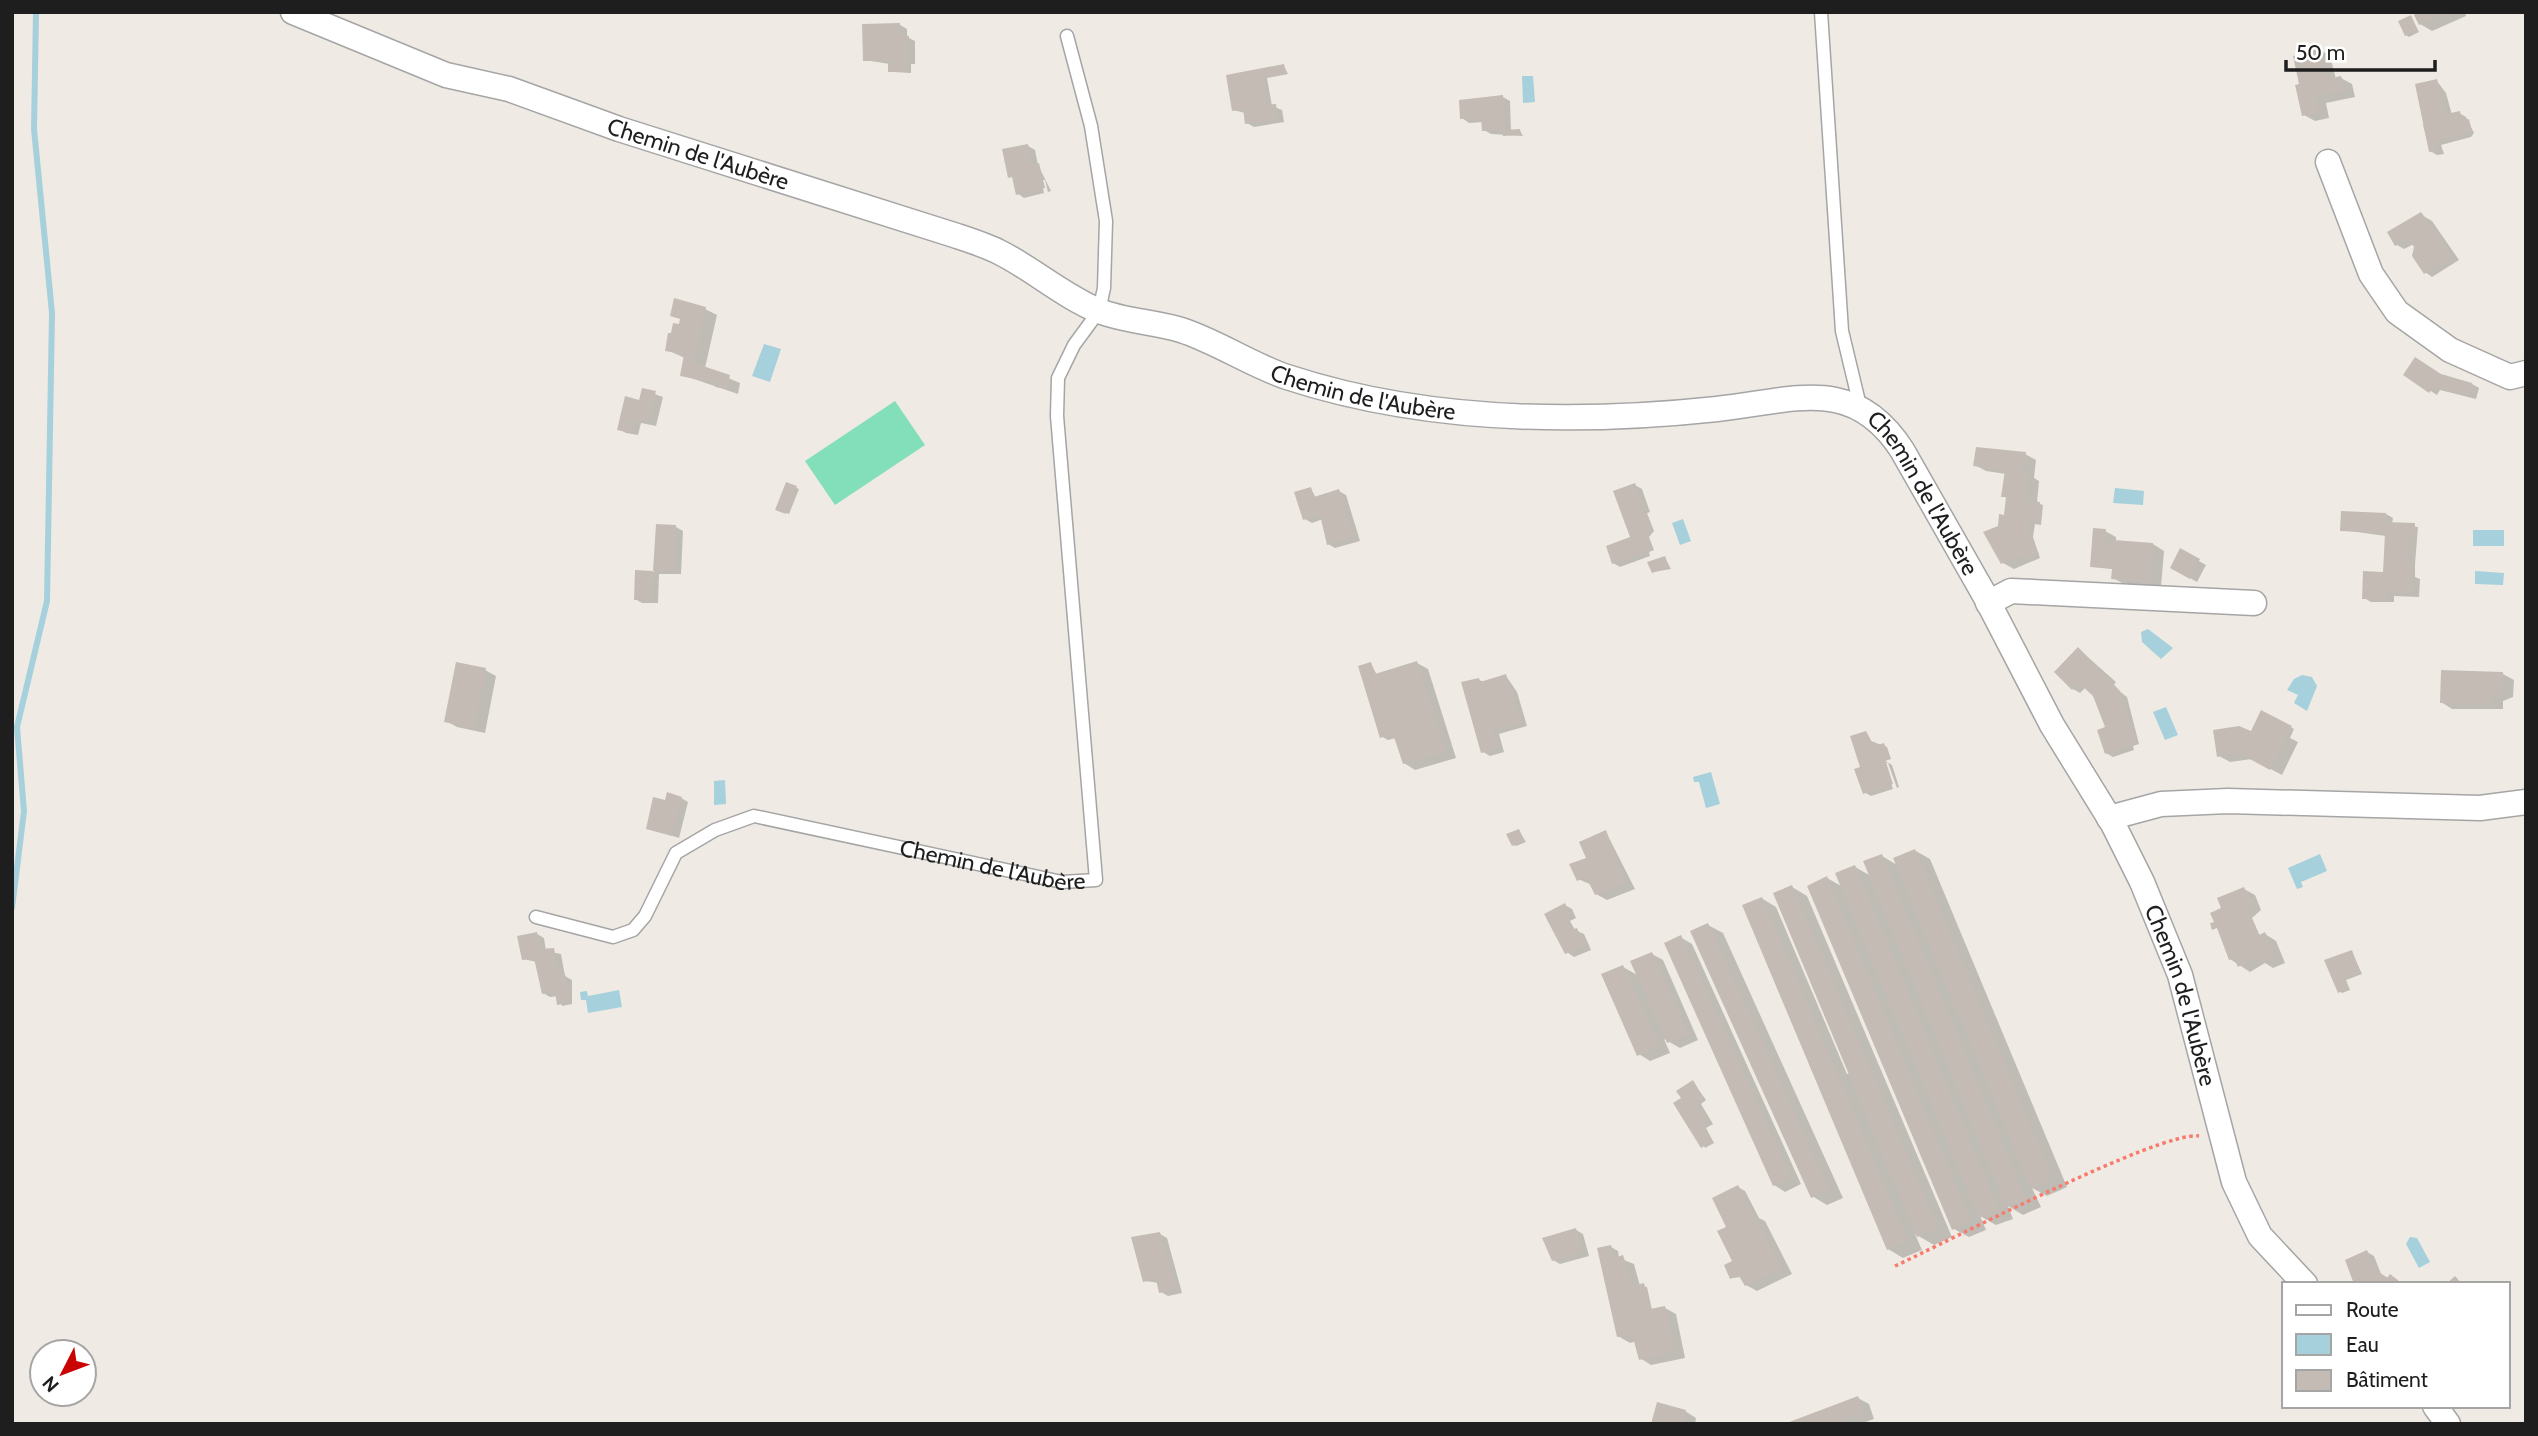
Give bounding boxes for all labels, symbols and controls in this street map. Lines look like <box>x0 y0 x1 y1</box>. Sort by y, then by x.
scale bar <box>2286 28 2435 72</box>
text: 50 m <box>2296 40 2345 65</box>
street label: Chemin de l'Aubère <box>603 112 792 196</box>
street label: Chemin de l'Aubère <box>1267 358 1457 426</box>
street label: Chemin de l'Aubère <box>1862 404 1985 580</box>
street label: Chemin de l'Aubère <box>897 834 1086 897</box>
street label: Chemin de l'Aubère <box>2139 901 2222 1089</box>
legend <box>2282 1282 2510 1408</box>
text: Route <box>2346 1297 2399 1322</box>
text: Eau <box>2346 1332 2379 1357</box>
north arrow <box>28 1338 98 1408</box>
text: Bâtiment <box>2346 1367 2428 1392</box>
text: N <box>38 1371 64 1397</box>

